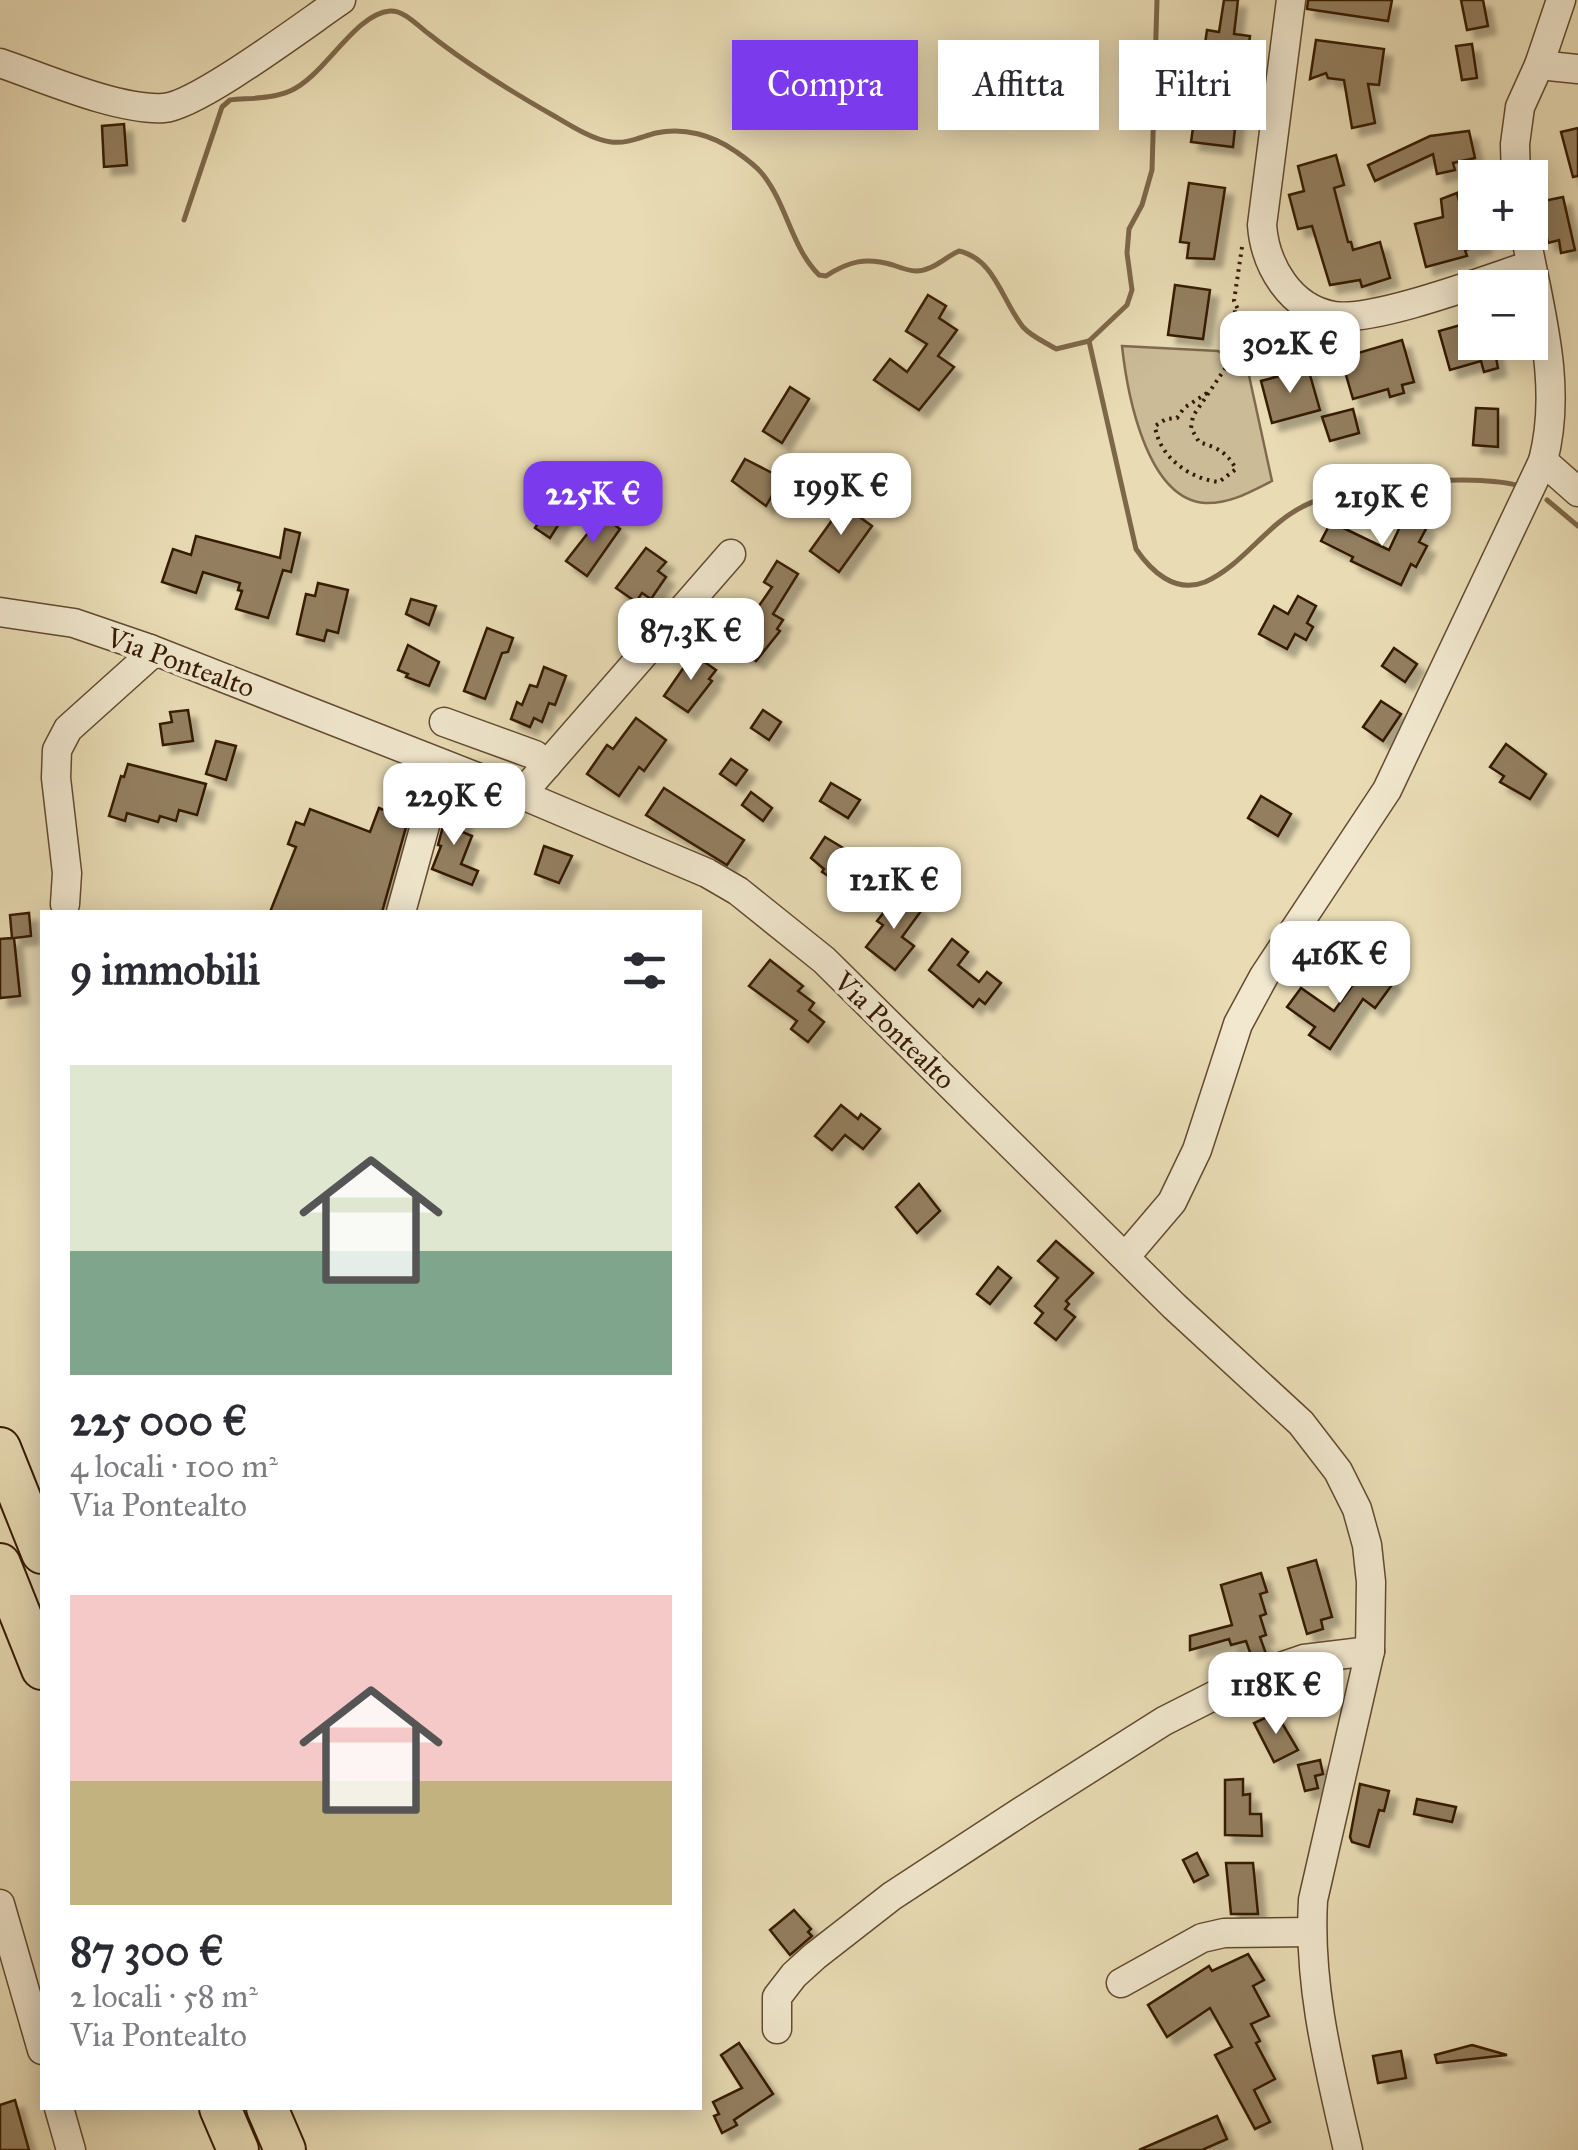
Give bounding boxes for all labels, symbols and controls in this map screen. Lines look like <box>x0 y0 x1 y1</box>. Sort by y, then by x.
chip: Compra <box>732 40 918 130</box>
chip: Affitta <box>938 40 1099 130</box>
chip: Filtri <box>1119 40 1266 130</box>
map controls <box>1458 160 1548 360</box>
button: + <box>1458 160 1548 250</box>
button: − <box>1458 270 1548 360</box>
pin: 302K € <box>1209 311 1371 396</box>
text: 302K € <box>1242 324 1338 363</box>
pin: 199K € <box>760 453 922 538</box>
pin: 225K € <box>512 461 674 546</box>
pin: 219K € <box>1301 464 1463 549</box>
text: 199K € <box>793 466 889 505</box>
text: 225K € <box>545 474 641 513</box>
text: 219K € <box>1335 477 1429 516</box>
pin: 87.3K € <box>599 598 783 683</box>
text: 87.3K € <box>640 611 742 650</box>
street label: Via Pontealto <box>101 619 260 705</box>
pin: 229K € <box>373 763 535 848</box>
text: 229K € <box>405 776 503 815</box>
pin: 121K € <box>813 847 975 932</box>
text: 121K € <box>849 860 939 899</box>
pin: 416K € <box>1259 921 1421 1006</box>
text: 416K € <box>1292 934 1388 973</box>
icon: filters <box>617 943 672 998</box>
text: 9 immobili <box>70 944 260 996</box>
street label: Via Pontealto <box>826 963 962 1097</box>
icon: home <box>281 1130 461 1310</box>
text: 225 000 € <box>70 1395 247 1447</box>
text: 4 locali · 100 m² <box>70 1447 278 1486</box>
text: Via Pontealto <box>70 1486 247 1525</box>
pin: 118K € <box>1195 1652 1357 1737</box>
icon: home <box>281 1660 461 1840</box>
text: 118K € <box>1230 1665 1322 1704</box>
text: 87 300 € <box>70 1925 224 1977</box>
text: 2 locali · 58 m² <box>70 1977 258 2016</box>
text: Via Pontealto <box>70 2016 247 2055</box>

